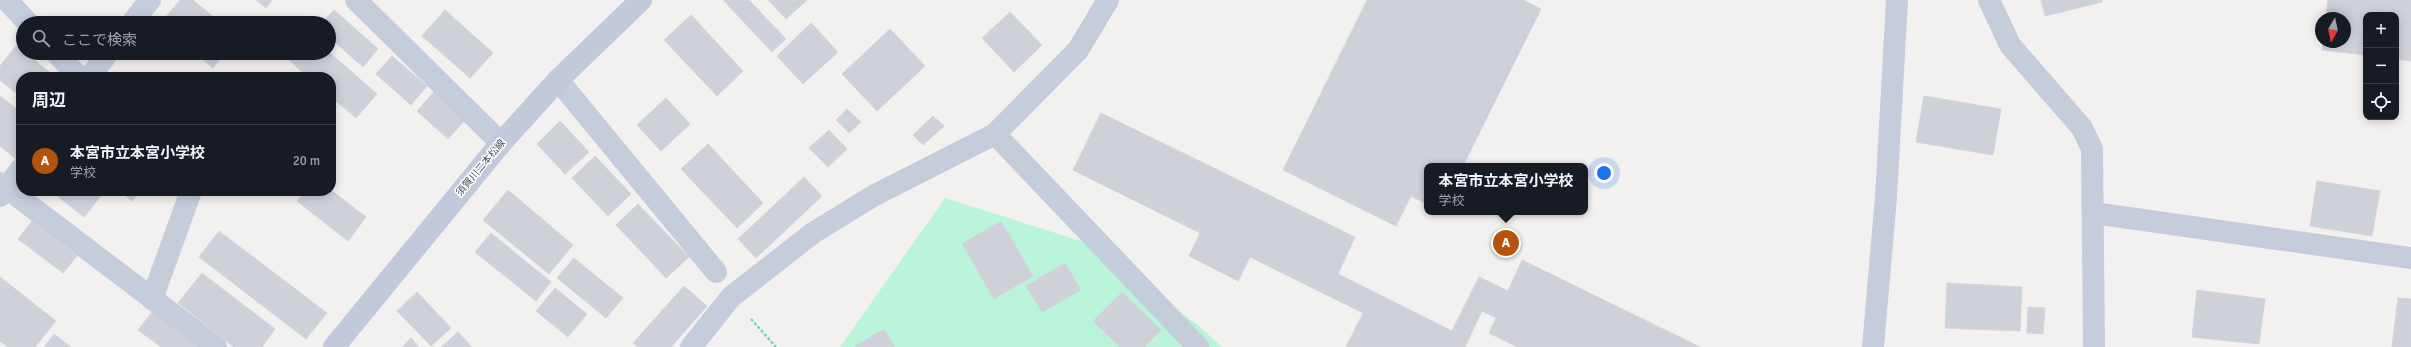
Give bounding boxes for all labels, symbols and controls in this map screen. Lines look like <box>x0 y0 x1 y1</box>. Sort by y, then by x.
north arrow <box>2315 12 2351 48</box>
map controls <box>2363 12 2399 120</box>
button: + <box>2363 12 2399 48</box>
search box <box>16 16 336 60</box>
icon: search <box>30 27 52 49</box>
text: ここで検索 <box>62 31 137 49</box>
button: − <box>2363 48 2399 84</box>
button: locate <box>2363 84 2399 120</box>
text: 周辺 <box>32 90 66 111</box>
street label: 須賀川二本松線 <box>454 137 508 198</box>
text: 本宮市立本宮小学校 <box>70 144 205 162</box>
text: A <box>41 153 49 169</box>
text: 20 m <box>293 153 320 169</box>
popup <box>1424 163 1588 215</box>
your location <box>1594 163 1614 183</box>
text: 学校 <box>70 165 96 181</box>
text: 本宮市立本宮小学校 <box>1438 172 1574 190</box>
text: 学校 <box>1438 193 1465 209</box>
pin: A <box>1493 228 1519 258</box>

